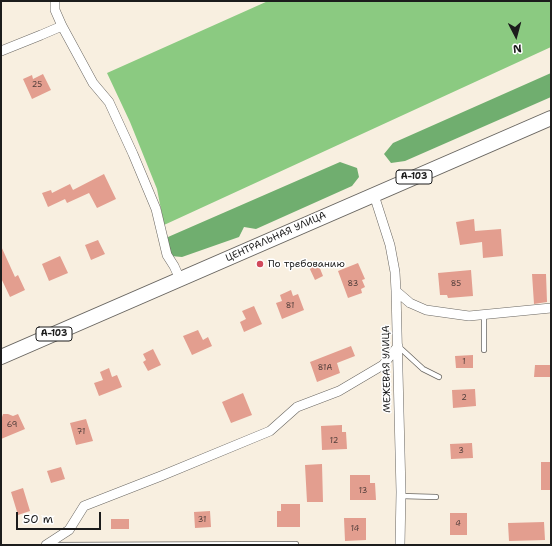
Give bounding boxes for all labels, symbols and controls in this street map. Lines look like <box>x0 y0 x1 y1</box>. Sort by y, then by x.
north arrow <box>496 16 536 56</box>
text: N <box>512 41 522 56</box>
house number: 25 <box>32 80 42 90</box>
road number: А-103 <box>396 170 432 184</box>
street label: ЦЕНТРАЛЬНАЯ УЛИЦА <box>224 209 328 265</box>
place label: По требованию <box>268 258 345 270</box>
marker: По требованию <box>255 259 265 269</box>
house number: 83 <box>348 279 358 289</box>
house number: 85 <box>451 279 461 289</box>
house number: 81 <box>286 301 294 311</box>
street label: МЕЖЕВАЯ УЛИЦА <box>380 325 394 413</box>
road number: А-103 <box>36 327 72 341</box>
house number: 1 <box>462 357 466 367</box>
house number: 81А <box>318 363 332 373</box>
house number: 2 <box>461 393 467 403</box>
house number: 69 <box>7 420 17 430</box>
house number: 71 <box>77 427 85 437</box>
house number: 12 <box>330 436 338 446</box>
house number: 3 <box>458 446 464 456</box>
house number: 13 <box>359 486 367 496</box>
scale bar <box>18 504 103 530</box>
text: 50 m <box>23 511 53 527</box>
house number: 31 <box>198 515 206 525</box>
house number: 4 <box>455 519 461 529</box>
house number: 14 <box>351 524 359 534</box>

